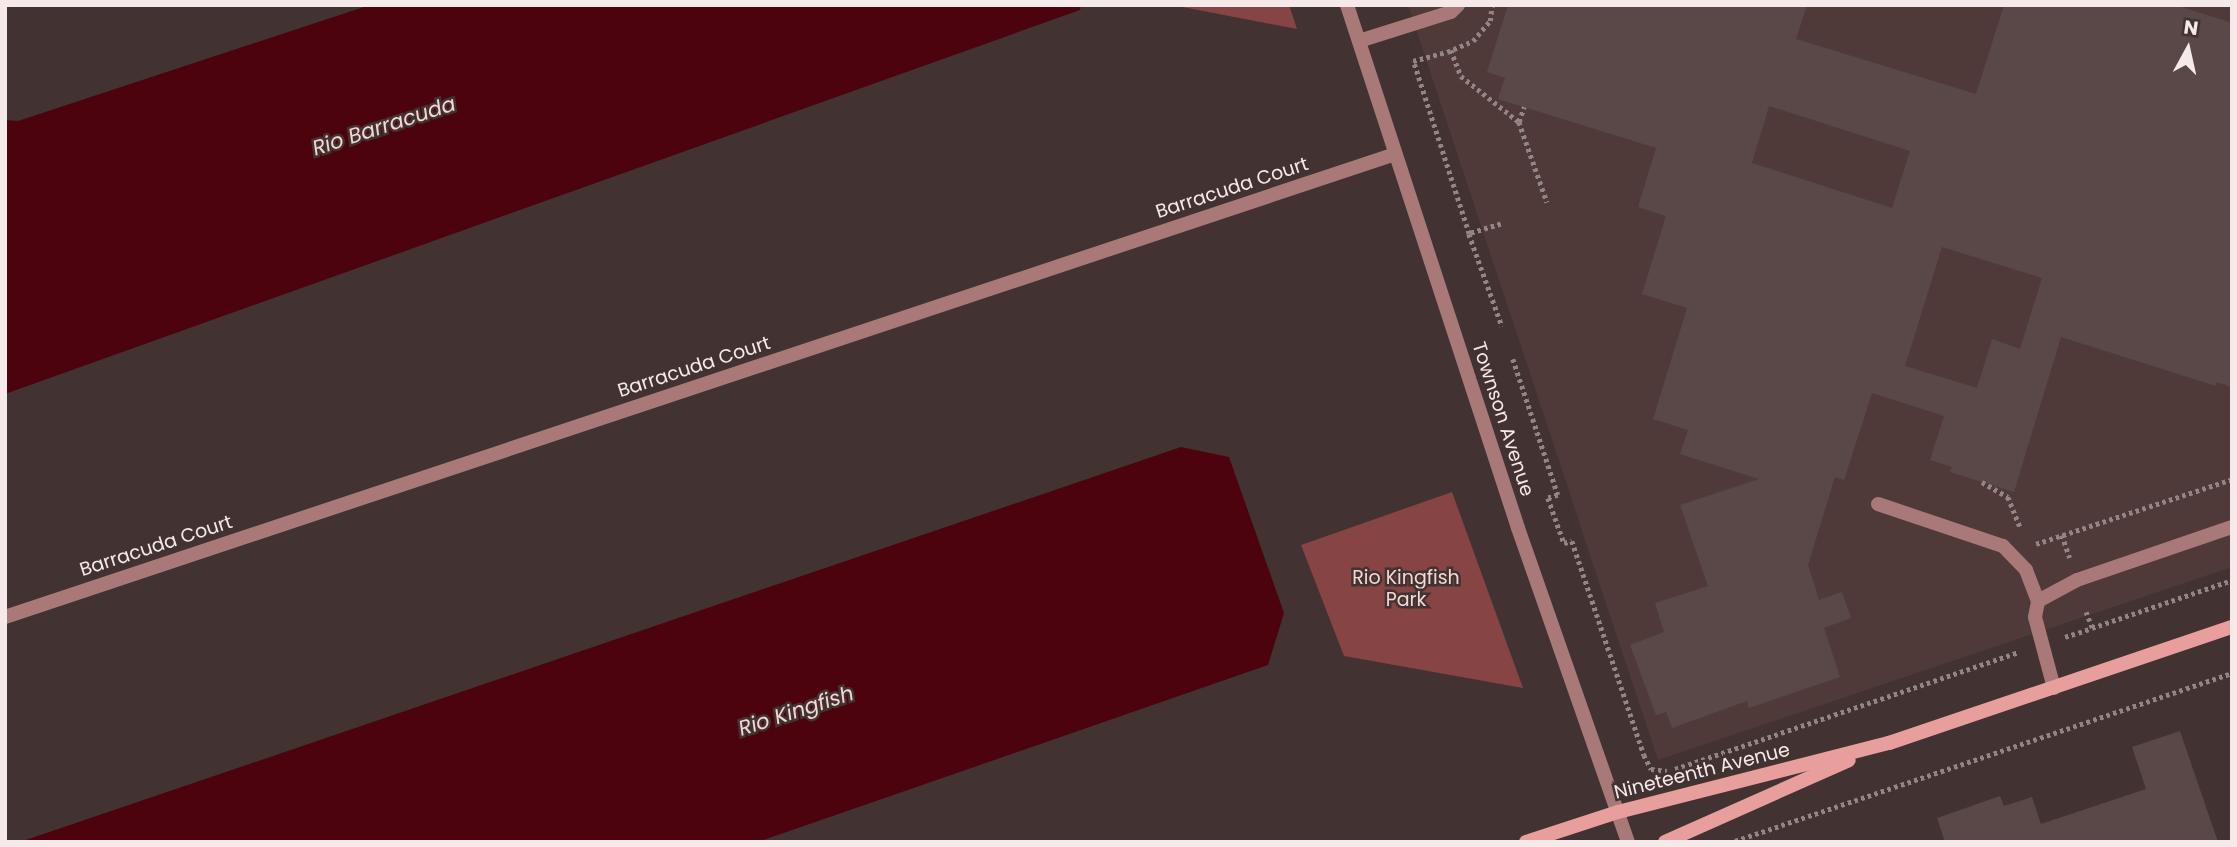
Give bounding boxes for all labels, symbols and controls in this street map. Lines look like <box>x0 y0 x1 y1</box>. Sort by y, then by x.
text: N <box>2182 13 2200 42</box>
north arrow <box>2153 14 2223 84</box>
water label: Rio Barracuda <box>309 91 459 161</box>
street label: Barracuda Court <box>1153 153 1311 223</box>
street label: Barracuda Court <box>615 332 773 402</box>
street label: Townson Avenue <box>1467 339 1539 499</box>
street label: Barracuda Court <box>77 511 235 581</box>
park label: Rio Kingfish Park <box>1352 567 1460 611</box>
water label: Rio Kingfish <box>735 681 857 741</box>
street label: Nineteenth Avenue <box>1612 738 1792 804</box>

